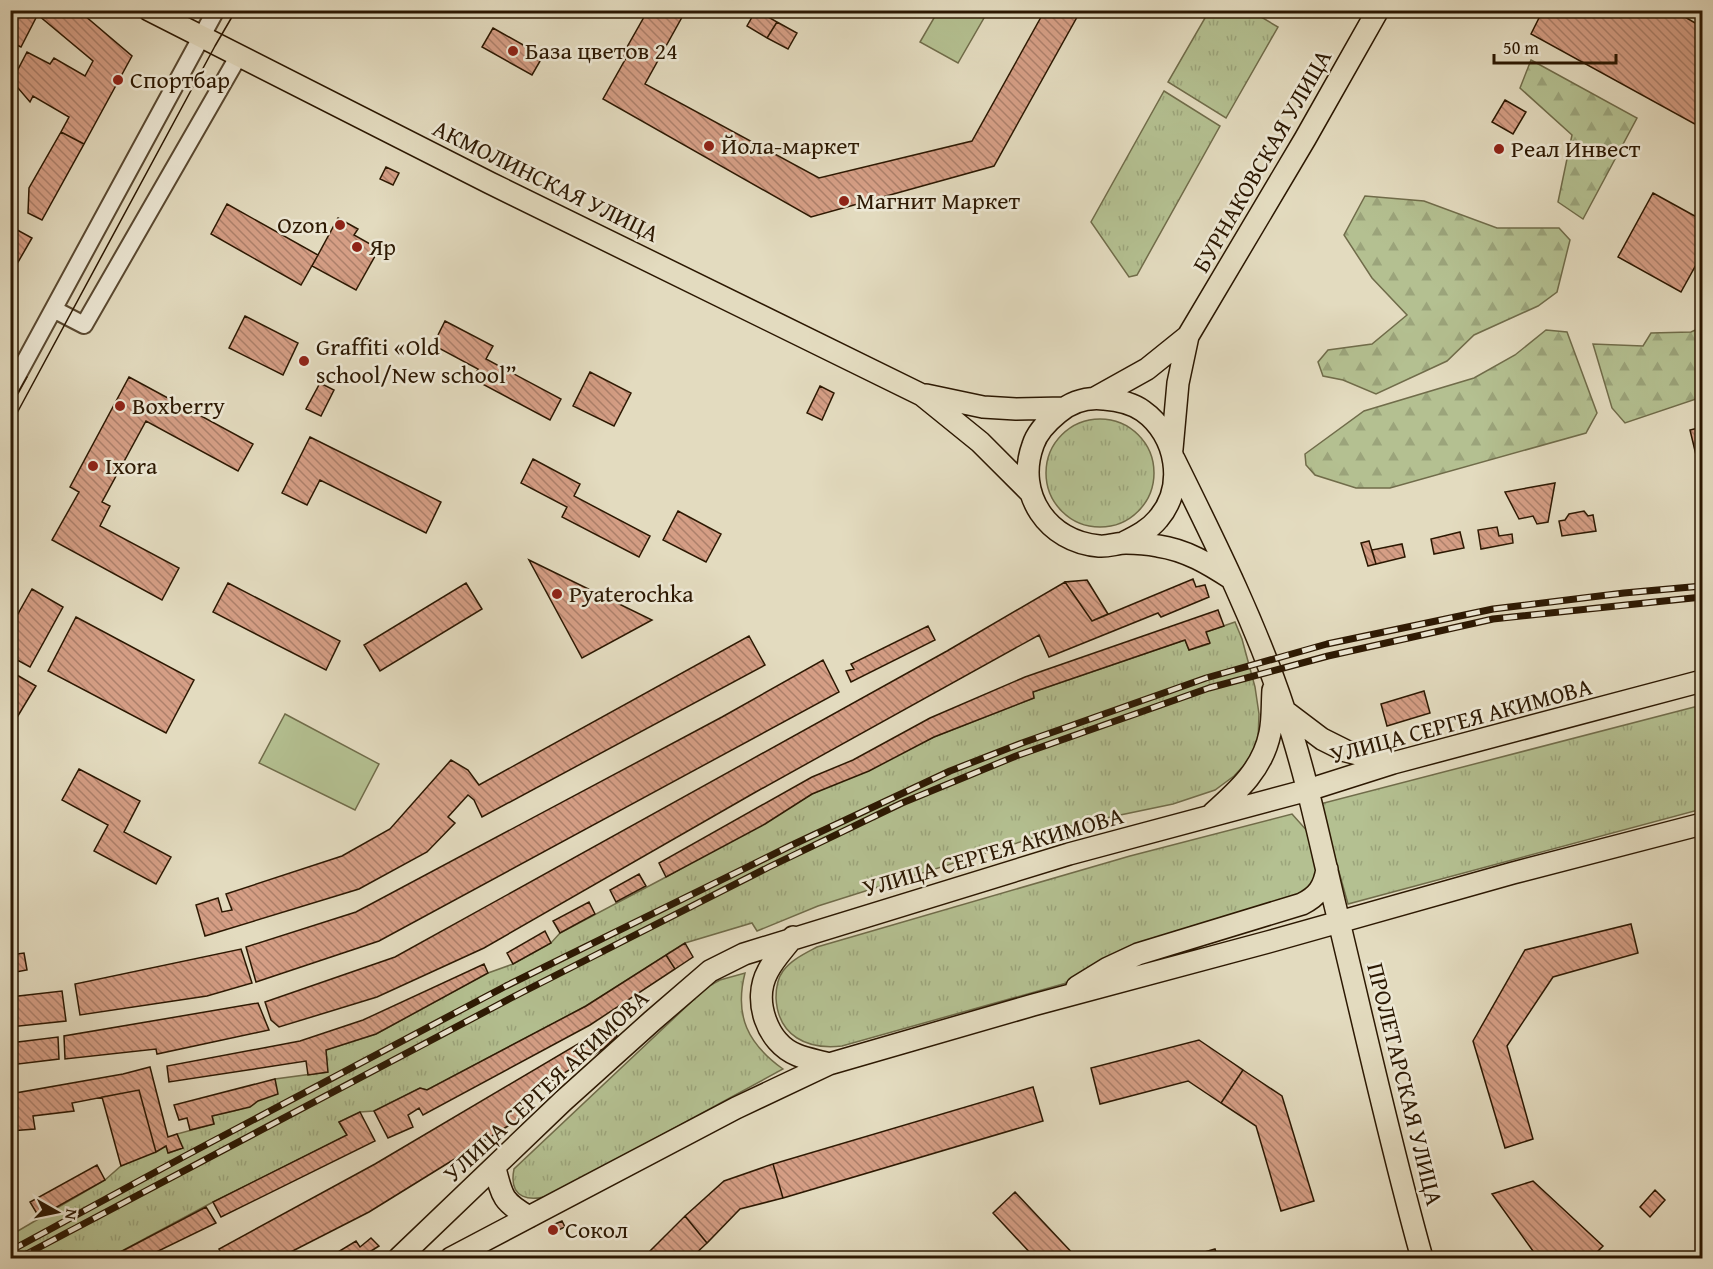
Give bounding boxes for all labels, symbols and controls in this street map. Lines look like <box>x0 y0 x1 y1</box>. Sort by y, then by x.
scale bar <box>1494 27 1616 65</box>
place label: База цветов 24 <box>525 33 678 68</box>
text: 50 m <box>1503 34 1539 61</box>
street label: БУРНАКОВСКАЯ УЛИЦА <box>1183 42 1340 279</box>
marker: База цветов 24 <box>506 44 520 58</box>
place label: Спортбар <box>130 62 230 97</box>
marker: Спортбар <box>111 73 125 87</box>
street label: АКМОЛИНСКАЯ УЛИЦА <box>427 110 666 251</box>
place label: Йола-маркет <box>721 128 860 163</box>
place label: Реал Инвест <box>1511 131 1641 166</box>
marker: Йола-маркет <box>702 139 716 153</box>
marker: Реал Инвест <box>1492 142 1506 156</box>
place label: Магнит Маркет <box>856 183 1021 218</box>
marker: Магнит Маркет <box>837 194 851 208</box>
place label: Ozon <box>277 207 329 242</box>
marker: Ozon <box>333 218 347 232</box>
place label: Яр <box>368 229 396 264</box>
marker: Яр <box>350 240 364 254</box>
place label: Graffiti «Old school/New school” <box>316 329 517 392</box>
marker: Graffiti «Old school/New school” <box>297 354 311 368</box>
place label: Boxberry <box>132 388 225 423</box>
marker: Boxberry <box>113 399 127 413</box>
place label: Ixora <box>105 448 158 483</box>
marker: Ixora <box>86 459 100 473</box>
place label: Pyaterochka <box>569 576 694 611</box>
marker: Pyaterochka <box>550 587 564 601</box>
street label: УЛИЦА СЕРГЕЯ АКИМОВА <box>1326 669 1596 772</box>
street label: УЛИЦА СЕРГЕЯ АКИМОВА <box>858 797 1128 906</box>
street label: ПРОЛЕТАРСКАЯ УЛИЦА <box>1358 959 1453 1209</box>
street label: УЛИЦА СЕРГЕЯ АКИМОВА <box>435 981 657 1190</box>
north arrow <box>27 1182 87 1242</box>
text: N <box>59 1207 85 1222</box>
place label: Сокол <box>565 1212 628 1247</box>
marker: Сокол <box>546 1223 560 1237</box>

